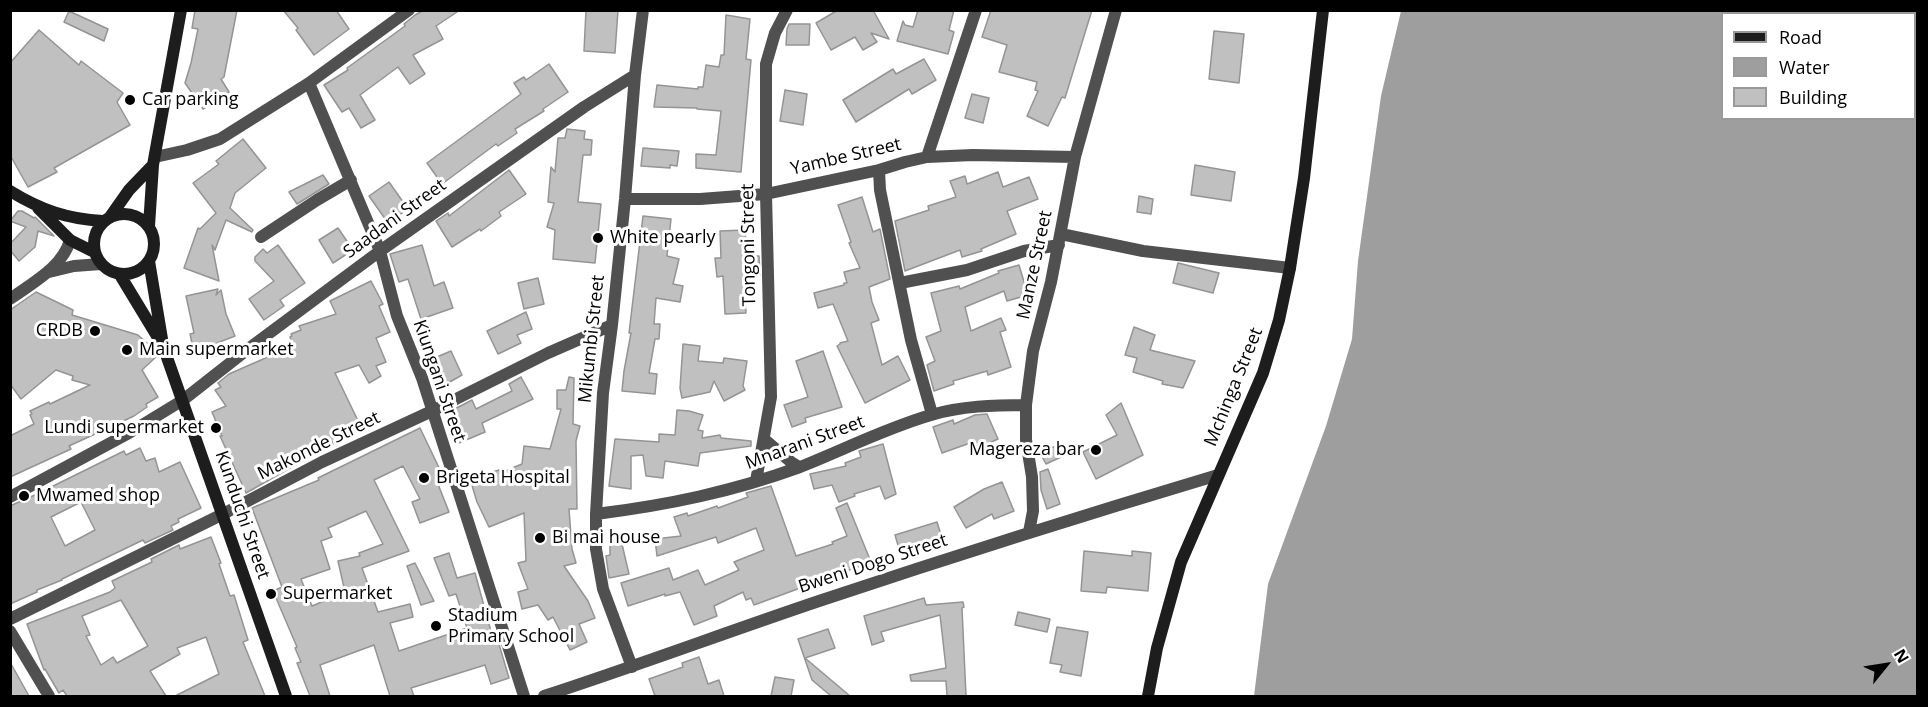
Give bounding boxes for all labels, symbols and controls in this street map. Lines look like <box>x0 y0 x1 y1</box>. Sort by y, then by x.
legend <box>1721 12 1916 120</box>
text: Road <box>1779 25 1822 49</box>
text: Water <box>1779 55 1830 79</box>
text: Building <box>1779 85 1847 109</box>
place label: Car parking <box>142 89 239 111</box>
marker: Car parking <box>123 93 137 107</box>
street label: Yambe Street <box>789 134 903 180</box>
street label: Saadani Street <box>340 175 450 263</box>
street label: Tongoni Street <box>737 183 761 307</box>
street label: Manze Street <box>1013 209 1057 321</box>
place label: White pearly <box>610 227 715 249</box>
marker: White pearly <box>591 231 605 245</box>
street label: Mikumbi Street <box>575 274 609 404</box>
street label: Kiungani Street <box>408 317 470 445</box>
place label: CRDB <box>36 320 83 342</box>
marker: CRDB <box>88 324 102 338</box>
street label: Mchinga Street <box>1200 324 1268 450</box>
place label: Main supermarket <box>139 339 294 361</box>
marker: Main supermarket <box>120 343 134 357</box>
street label: Makonde Street <box>254 407 384 485</box>
street label: Mnarani Street <box>743 411 867 475</box>
place label: Lundi supermarket <box>44 417 204 439</box>
marker: Lundi supermarket <box>209 421 223 435</box>
place label: Magereza bar <box>969 439 1084 461</box>
marker: Magereza bar <box>1089 443 1103 457</box>
street label: Kunduchi Street <box>210 448 274 582</box>
place label: Brigeta Hospital <box>436 467 570 489</box>
marker: Brigeta Hospital <box>417 471 431 485</box>
place label: Mwamed shop <box>36 485 160 507</box>
marker: Mwamed shop <box>17 489 31 503</box>
place label: Bi mai house <box>552 527 660 549</box>
street label: Bweni Dogo Street <box>796 530 950 598</box>
marker: Bi mai house <box>533 531 547 545</box>
place label: Supermarket <box>283 583 392 605</box>
marker: Supermarket <box>264 587 278 601</box>
place label: Stadium Primary School <box>448 605 574 648</box>
marker: Stadium Primary School <box>429 619 443 633</box>
north arrow <box>1856 635 1916 695</box>
text: N <box>1889 645 1914 667</box>

